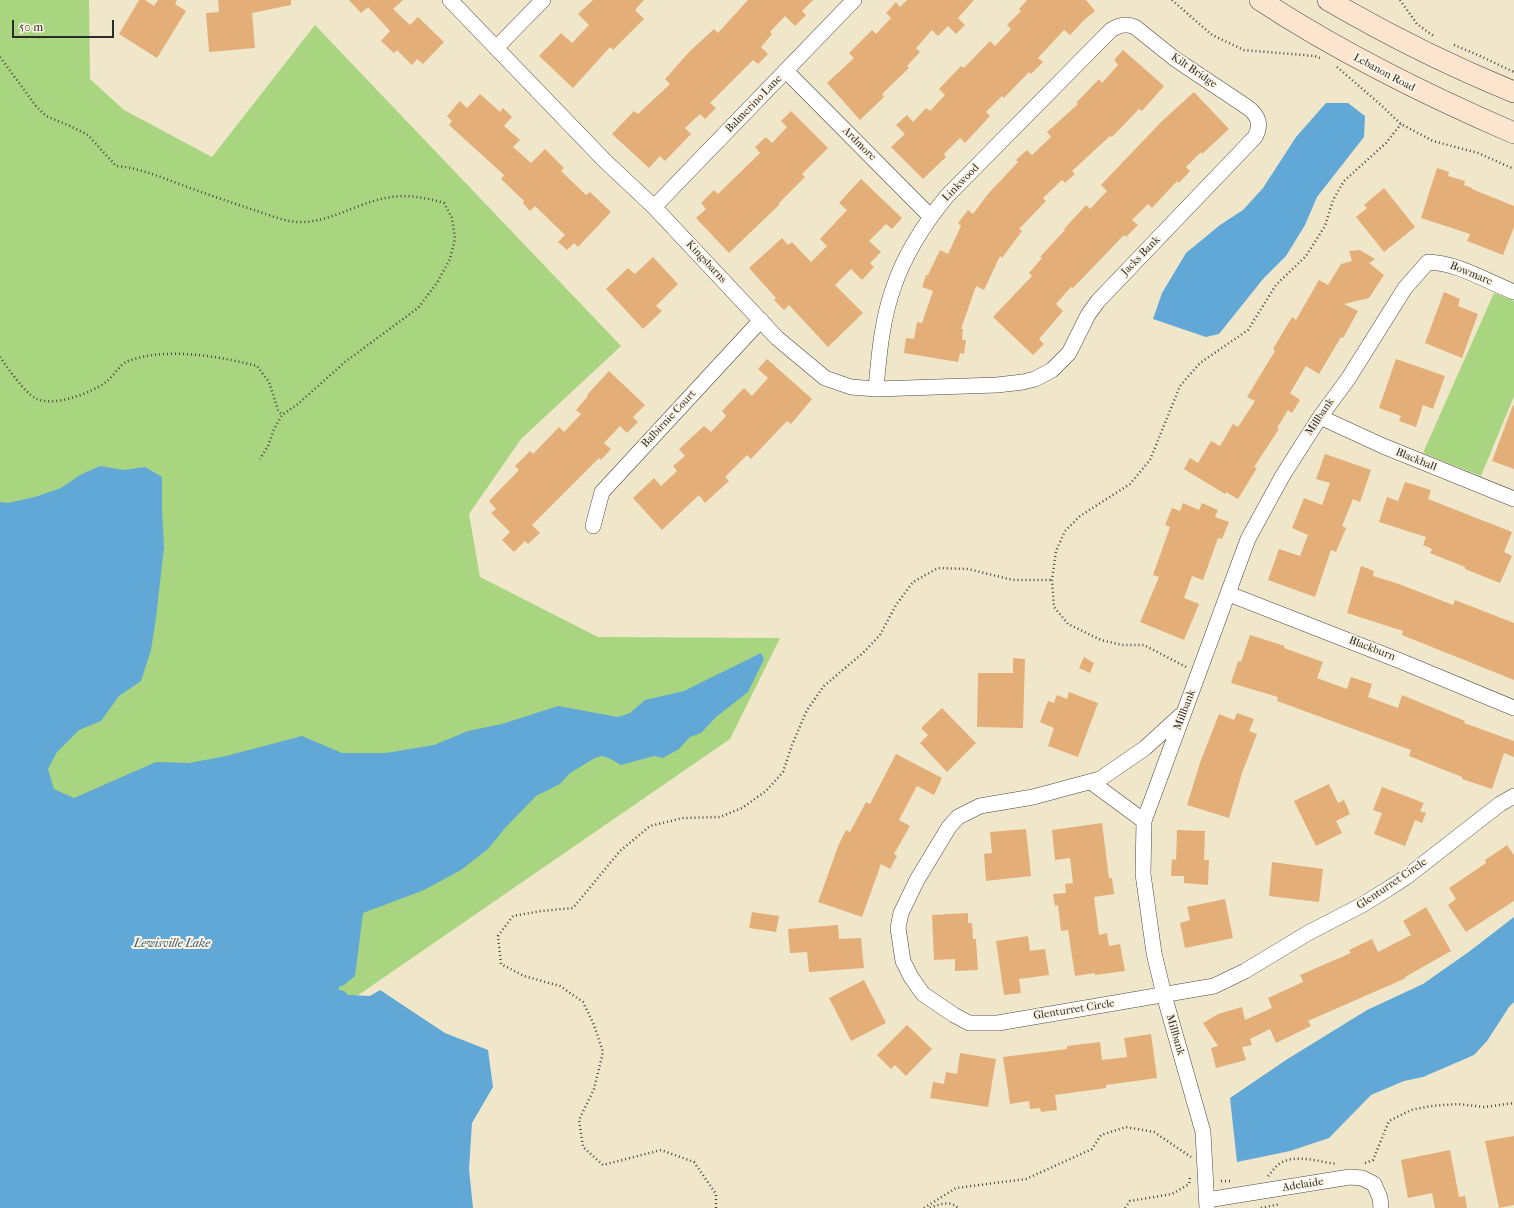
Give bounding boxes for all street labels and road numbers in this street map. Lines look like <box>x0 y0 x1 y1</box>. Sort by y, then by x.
street label: Kilt Bridge <box>1168 51 1220 91</box>
street label: Lebanon Road <box>1351 51 1417 95</box>
street label: Balmerino Lane <box>723 72 785 136</box>
street label: Ardmore <box>839 124 879 164</box>
street label: Linkwood <box>940 161 982 205</box>
street label: Jacks Bank <box>1119 233 1163 279</box>
street label: Kingsbarns <box>683 238 729 286</box>
street label: Bowmare <box>1448 259 1494 289</box>
street label: Balbirnie Court <box>639 387 699 451</box>
street label: Millbank <box>1303 396 1337 438</box>
street label: Blackhall <box>1394 446 1438 474</box>
street label: Blackburn <box>1347 634 1397 664</box>
street label: Millbank <box>1171 688 1199 732</box>
street label: Glenturret Circle <box>1354 856 1430 912</box>
street label: Glenturret Circle <box>1032 997 1116 1023</box>
street label: Millbank <box>1163 1013 1187 1057</box>
street label: Adelaide <box>1282 1175 1324 1195</box>

